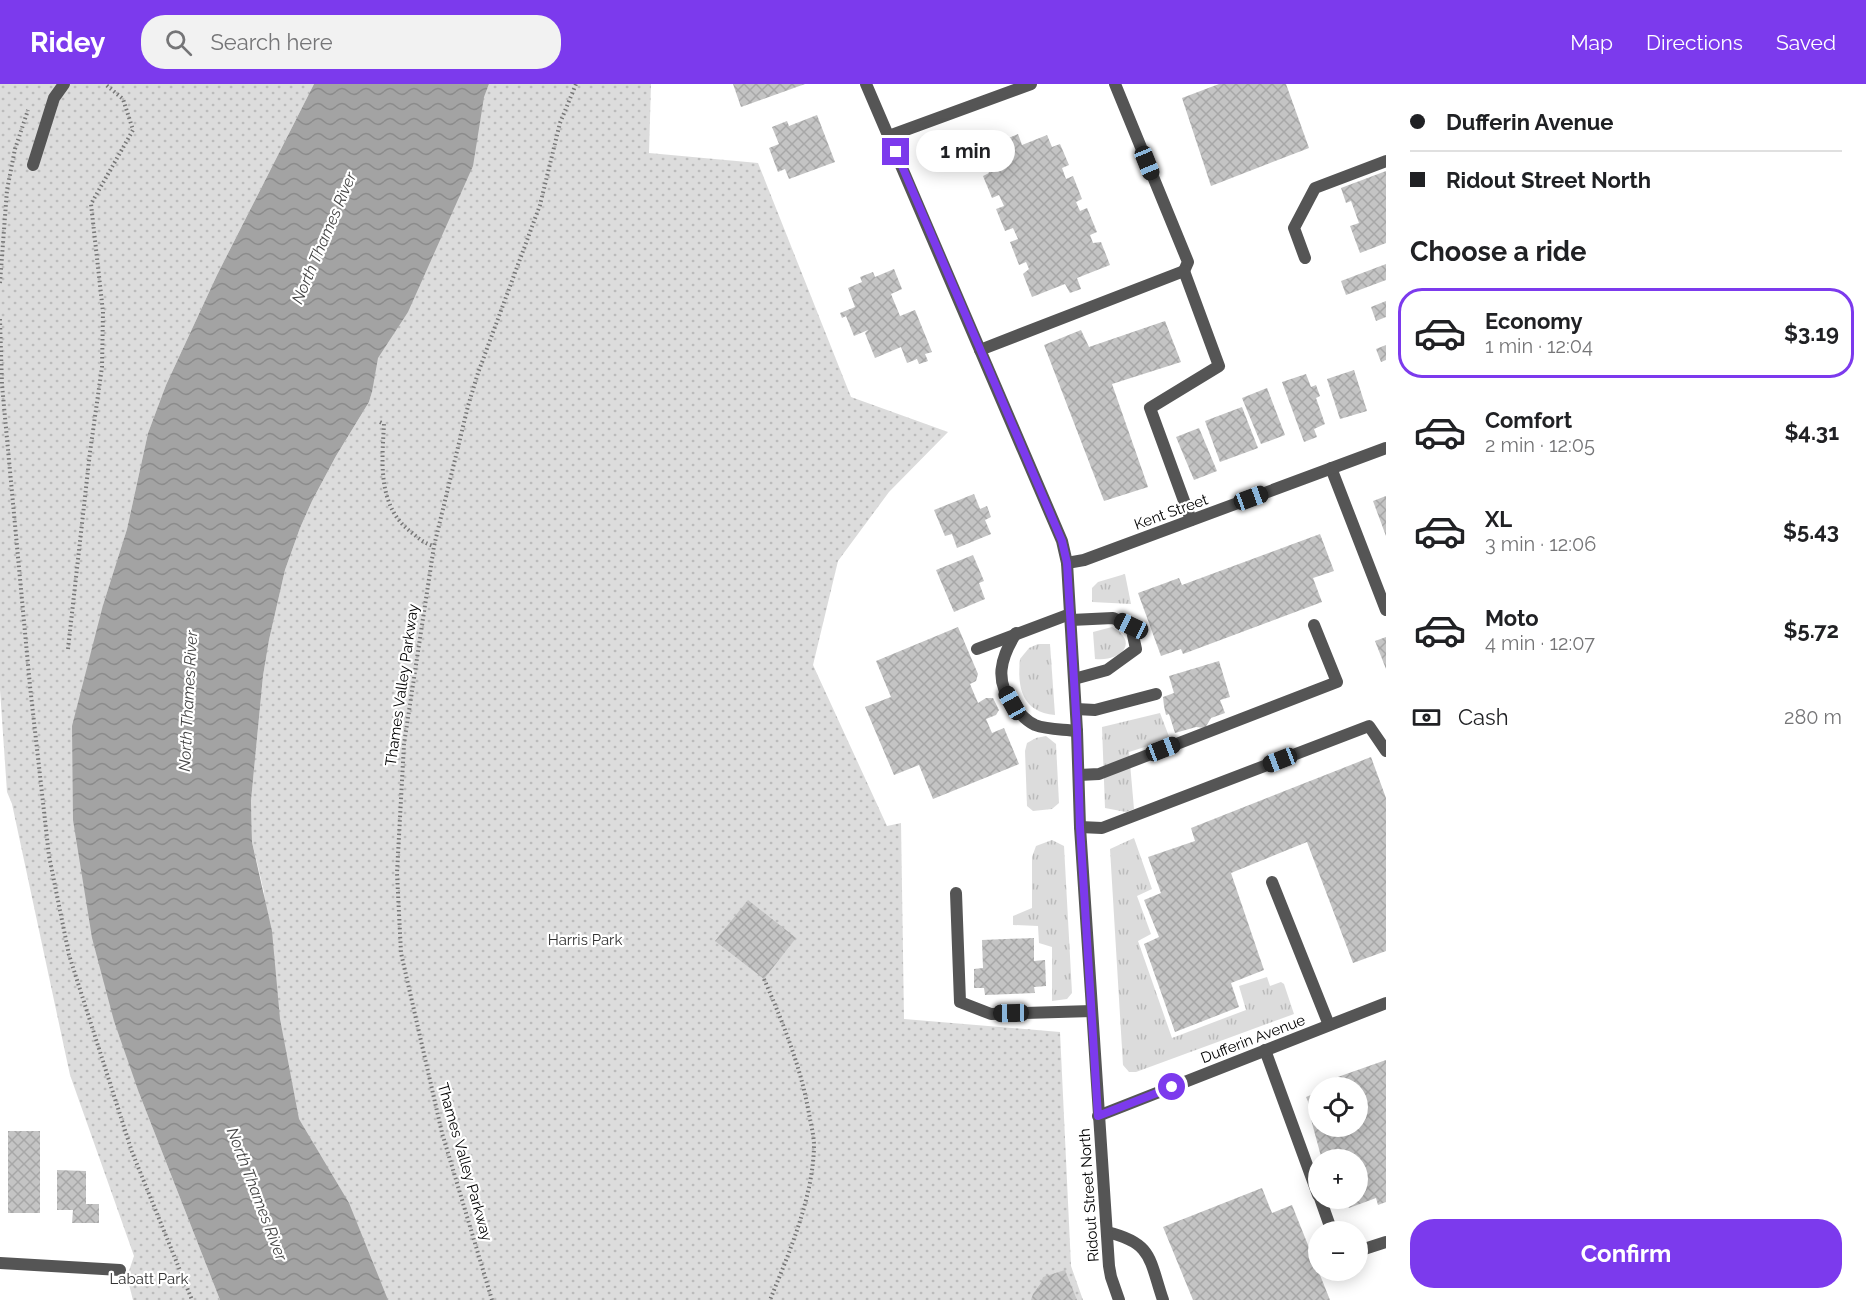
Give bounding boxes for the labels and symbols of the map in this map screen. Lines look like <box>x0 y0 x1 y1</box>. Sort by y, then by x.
callout: 1 min <box>917 131 1016 173</box>
route end <box>882 138 909 165</box>
car <box>1132 143 1162 183</box>
water label: North Thames River <box>288 169 360 307</box>
car <box>1231 483 1271 513</box>
street label: Kent Street <box>1132 490 1210 534</box>
street label: Thames Valley Parkway <box>382 603 422 767</box>
car <box>1111 610 1151 642</box>
water label: North Thames River <box>175 630 201 772</box>
car <box>995 683 1029 723</box>
car <box>1143 734 1183 764</box>
car <box>1260 745 1300 775</box>
park label: Harris Park <box>548 931 622 949</box>
car <box>993 1004 1029 1022</box>
street label: Dufferin Avenue <box>1198 1011 1308 1067</box>
route start <box>1158 1073 1185 1100</box>
street label: Thames Valley Parkway <box>434 1081 496 1243</box>
water label: North Thames River <box>223 1125 291 1264</box>
street label: Ridout Street North <box>1075 1128 1103 1262</box>
park label: Labatt Park <box>110 1270 188 1288</box>

